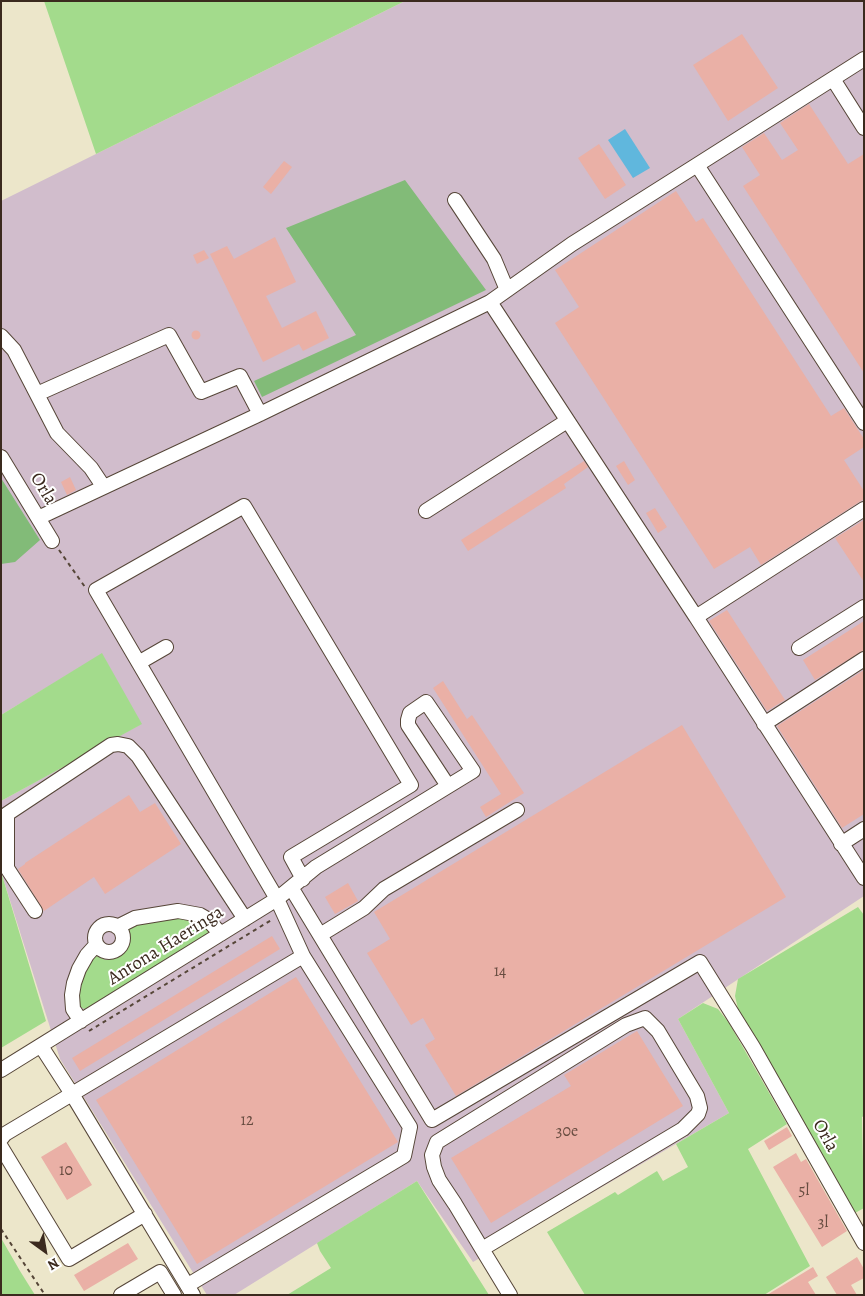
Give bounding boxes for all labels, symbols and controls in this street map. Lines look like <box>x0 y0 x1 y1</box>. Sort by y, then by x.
street label: Orla <box>24 469 62 509</box>
street label: Antona Haeringa <box>104 901 228 991</box>
house number: 14 <box>494 962 506 982</box>
house number: 12 <box>240 1111 254 1131</box>
street label: Orla <box>807 1116 843 1156</box>
house number: 30e <box>556 1122 578 1142</box>
house number: 10 <box>59 1161 73 1181</box>
house number: 5l <box>799 1181 809 1201</box>
house number: 3l <box>818 1213 828 1233</box>
north arrow <box>20 1226 70 1276</box>
text: N <box>44 1253 63 1275</box>

